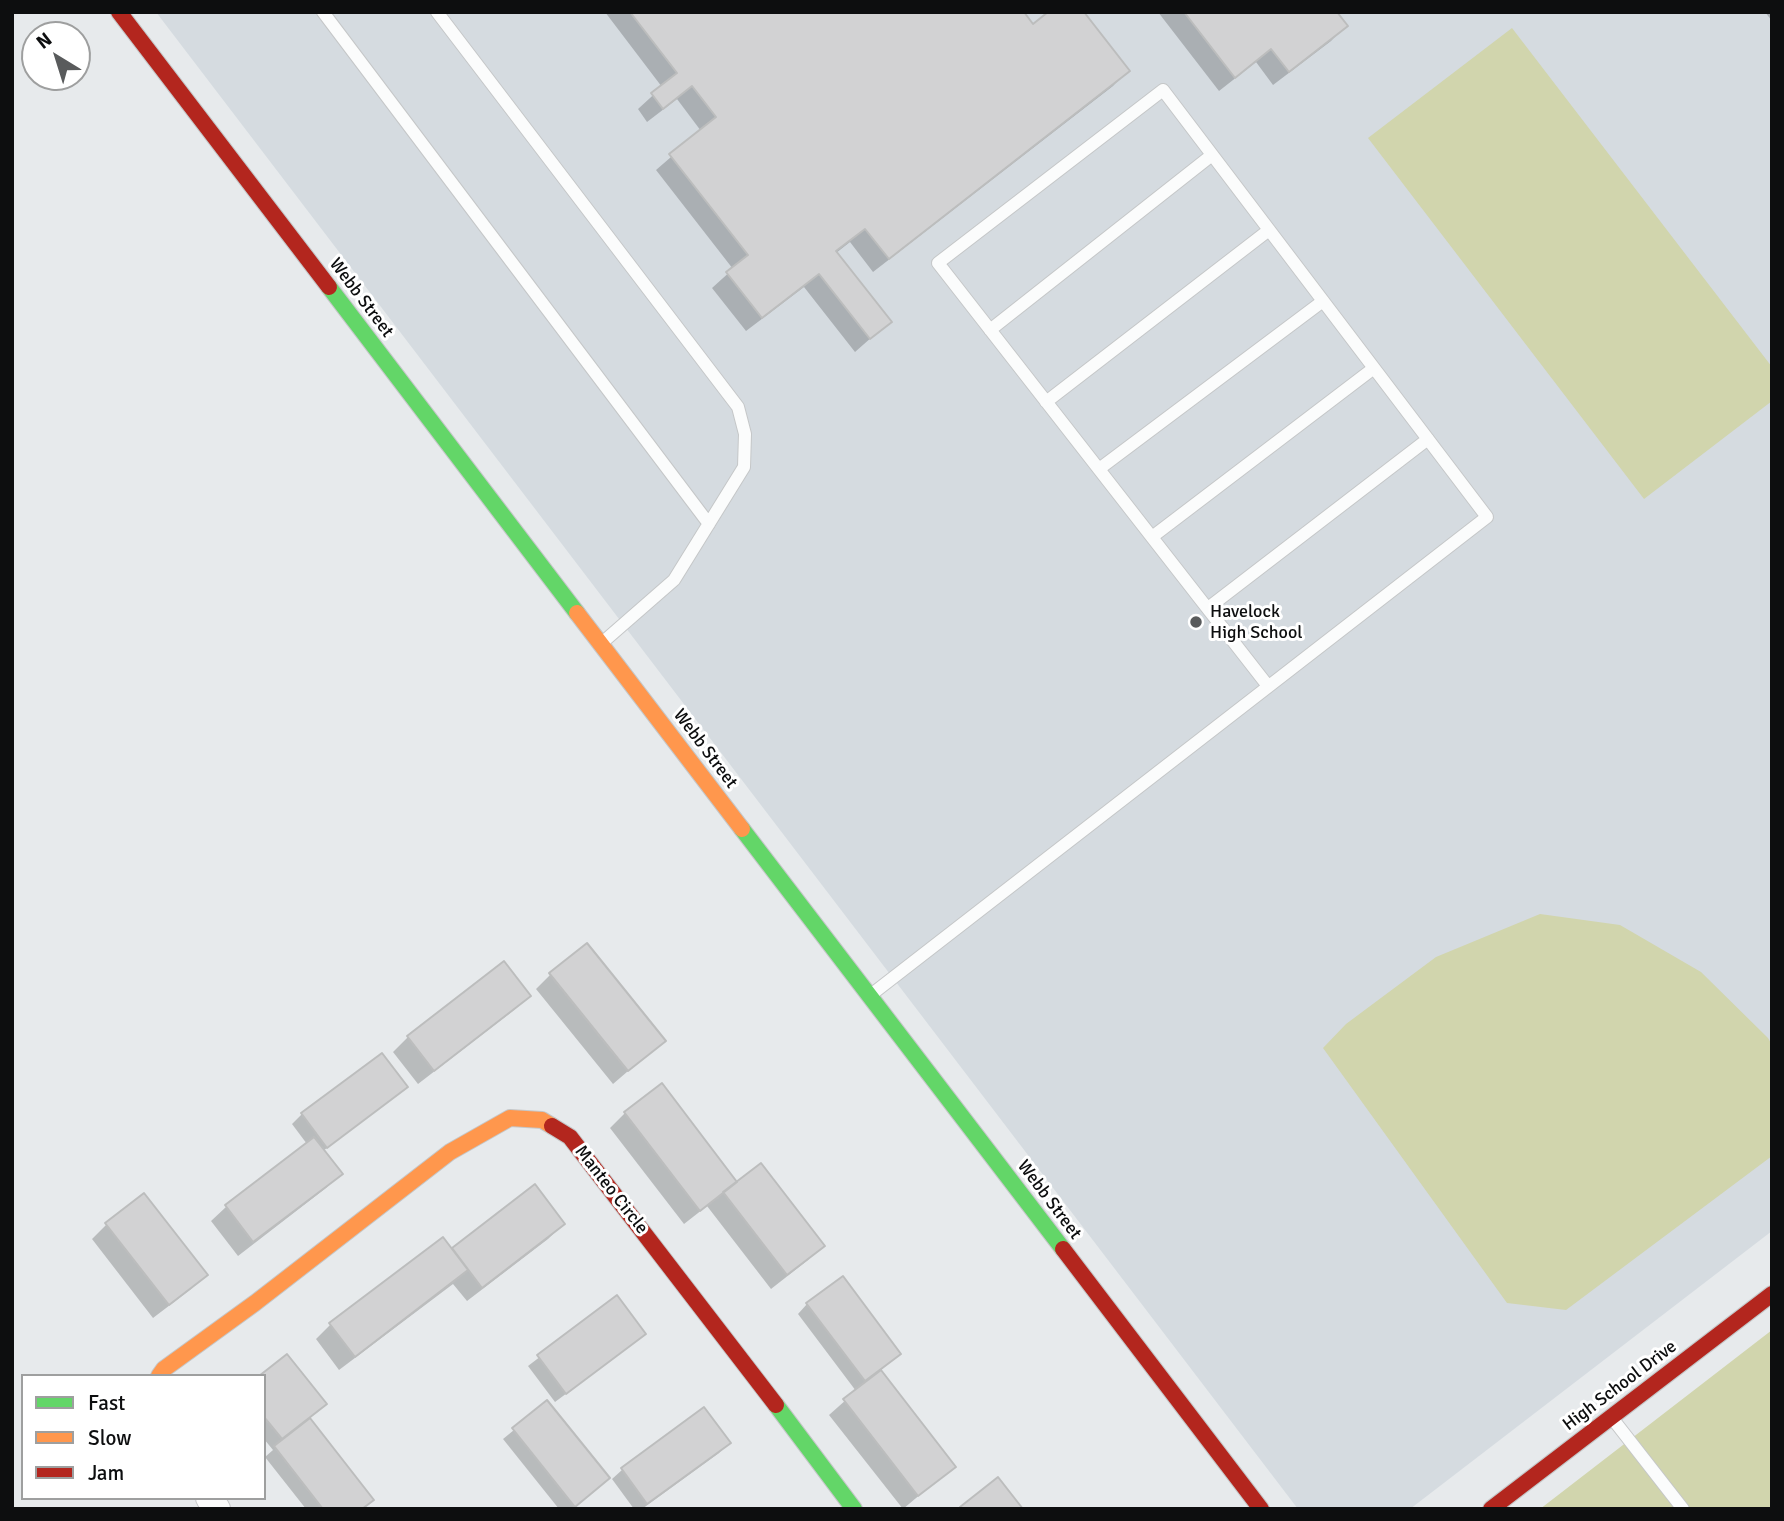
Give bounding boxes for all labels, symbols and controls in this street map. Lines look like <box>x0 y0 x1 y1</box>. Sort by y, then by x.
north arrow <box>21 21 91 91</box>
text: N <box>32 28 57 55</box>
street label: Webb Street <box>324 254 398 342</box>
place label: Havelock High School <box>1210 601 1303 644</box>
marker: Havelock High School <box>1188 614 1204 630</box>
street label: Webb Street <box>668 705 742 793</box>
street label: Manteo Circle <box>570 1141 652 1239</box>
street label: Webb Street <box>1012 1156 1086 1244</box>
street label: High School Drive <box>1559 1336 1681 1436</box>
legend <box>21 1374 266 1500</box>
text: Fast <box>88 1390 125 1416</box>
text: Slow <box>88 1425 132 1451</box>
text: Jam <box>88 1460 124 1486</box>

